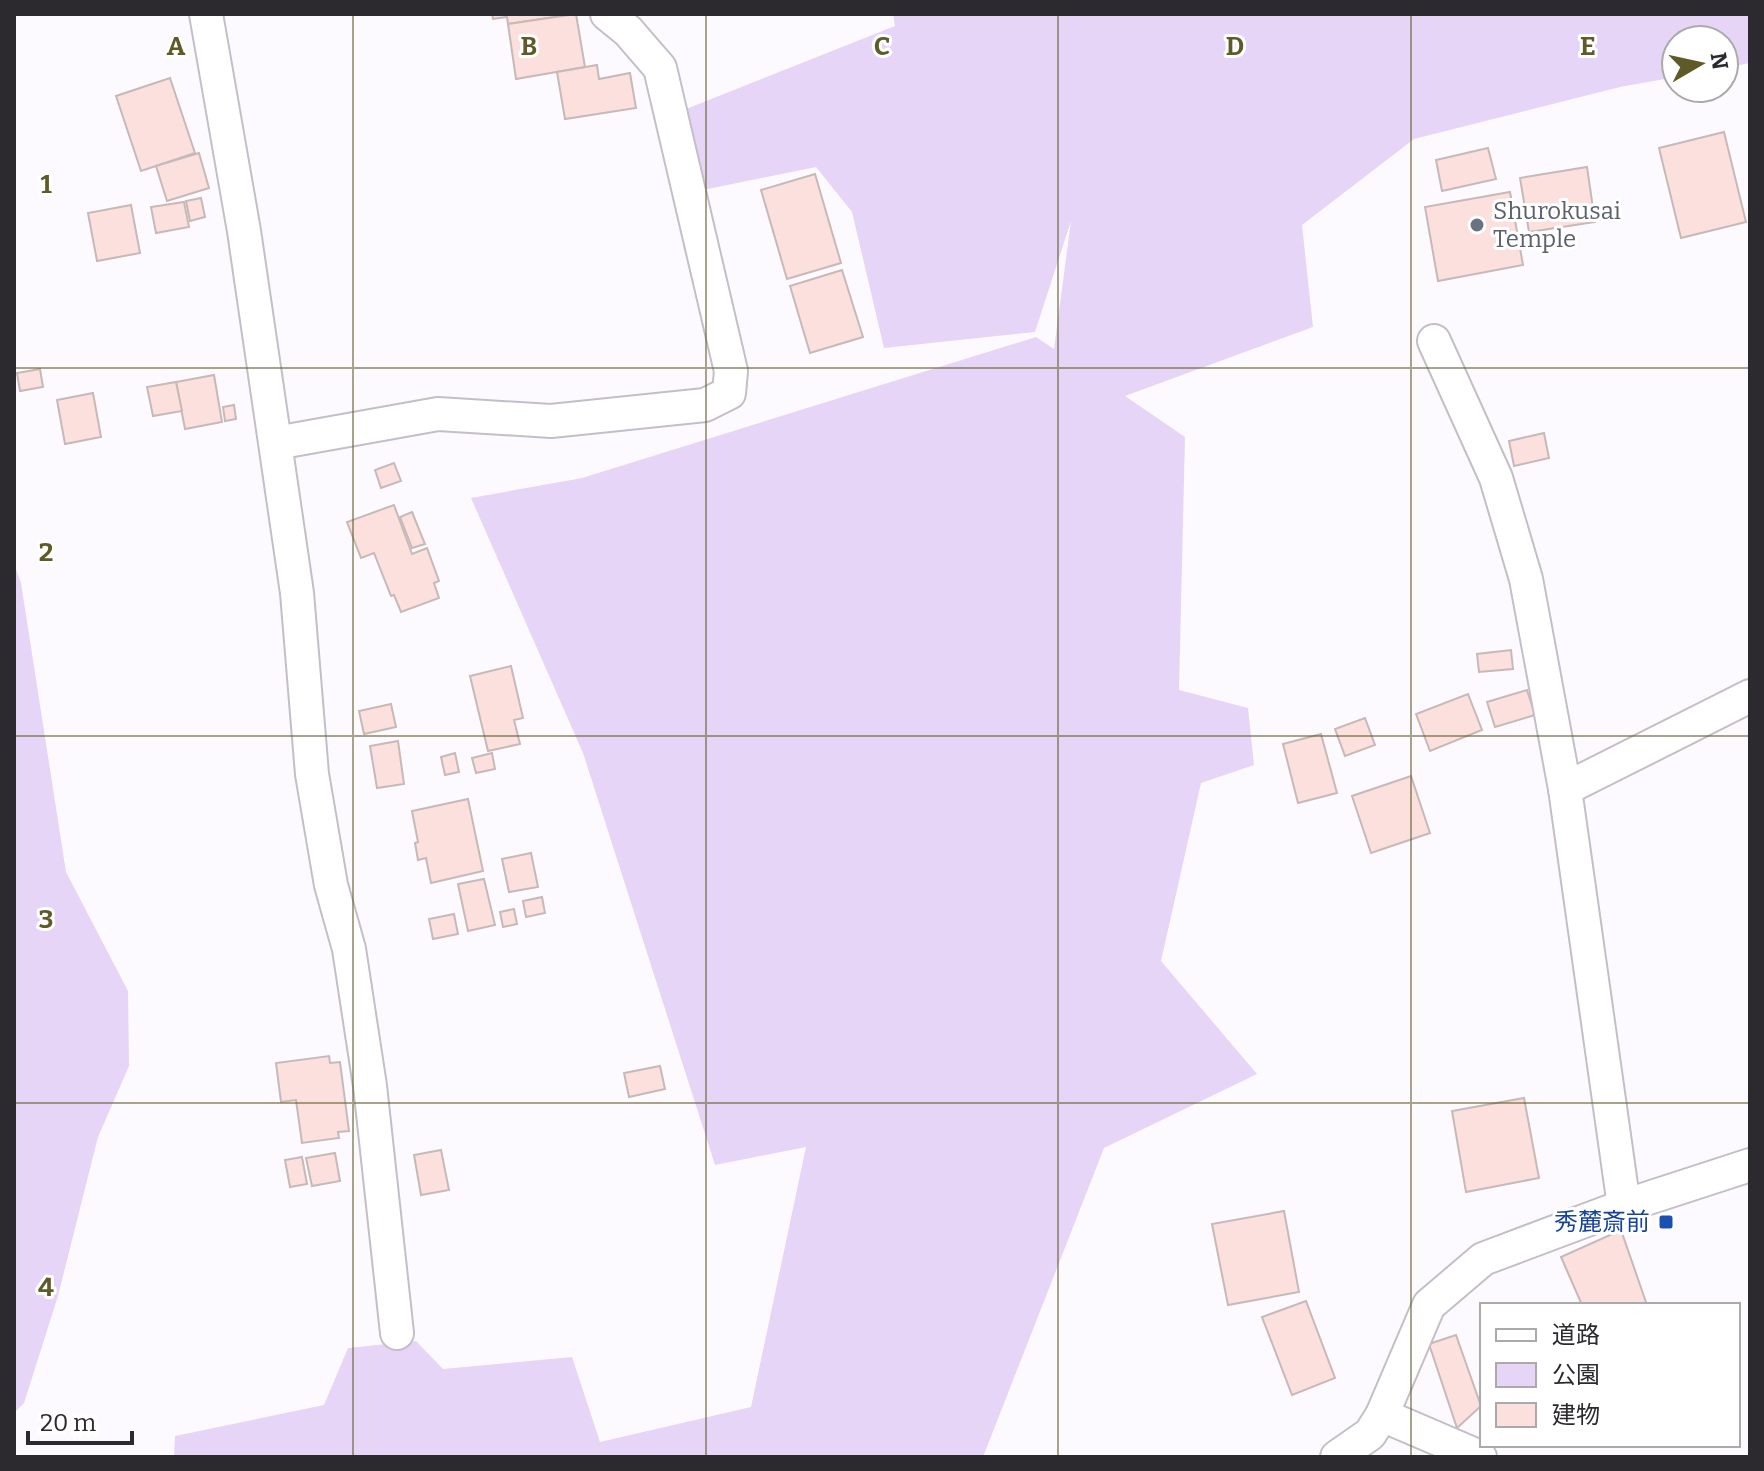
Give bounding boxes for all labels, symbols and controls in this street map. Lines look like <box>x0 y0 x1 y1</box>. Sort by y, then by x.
north arrow <box>1660 24 1740 104</box>
text: A <box>167 31 186 62</box>
text: B <box>521 31 537 62</box>
text: C <box>874 31 890 62</box>
text: D <box>1226 31 1244 62</box>
text: E <box>1580 31 1596 62</box>
text: N <box>1705 50 1734 71</box>
text: 1 <box>40 169 52 200</box>
place label: Shurokusai Temple <box>1493 197 1621 253</box>
marker: Shurokusai Temple <box>1468 216 1486 234</box>
text: 2 <box>39 537 53 568</box>
text: 3 <box>39 904 53 935</box>
place label: 秀麓斎前 <box>1554 1208 1650 1236</box>
marker: 秀麓斎前 <box>1657 1213 1675 1231</box>
text: 4 <box>38 1272 54 1303</box>
legend <box>1480 1303 1740 1447</box>
text: 道路 <box>1552 1321 1600 1349</box>
text: 公園 <box>1552 1361 1600 1389</box>
scale bar <box>28 1395 132 1445</box>
text: 建物 <box>1552 1401 1600 1429</box>
text: 20 m <box>40 1409 96 1437</box>

